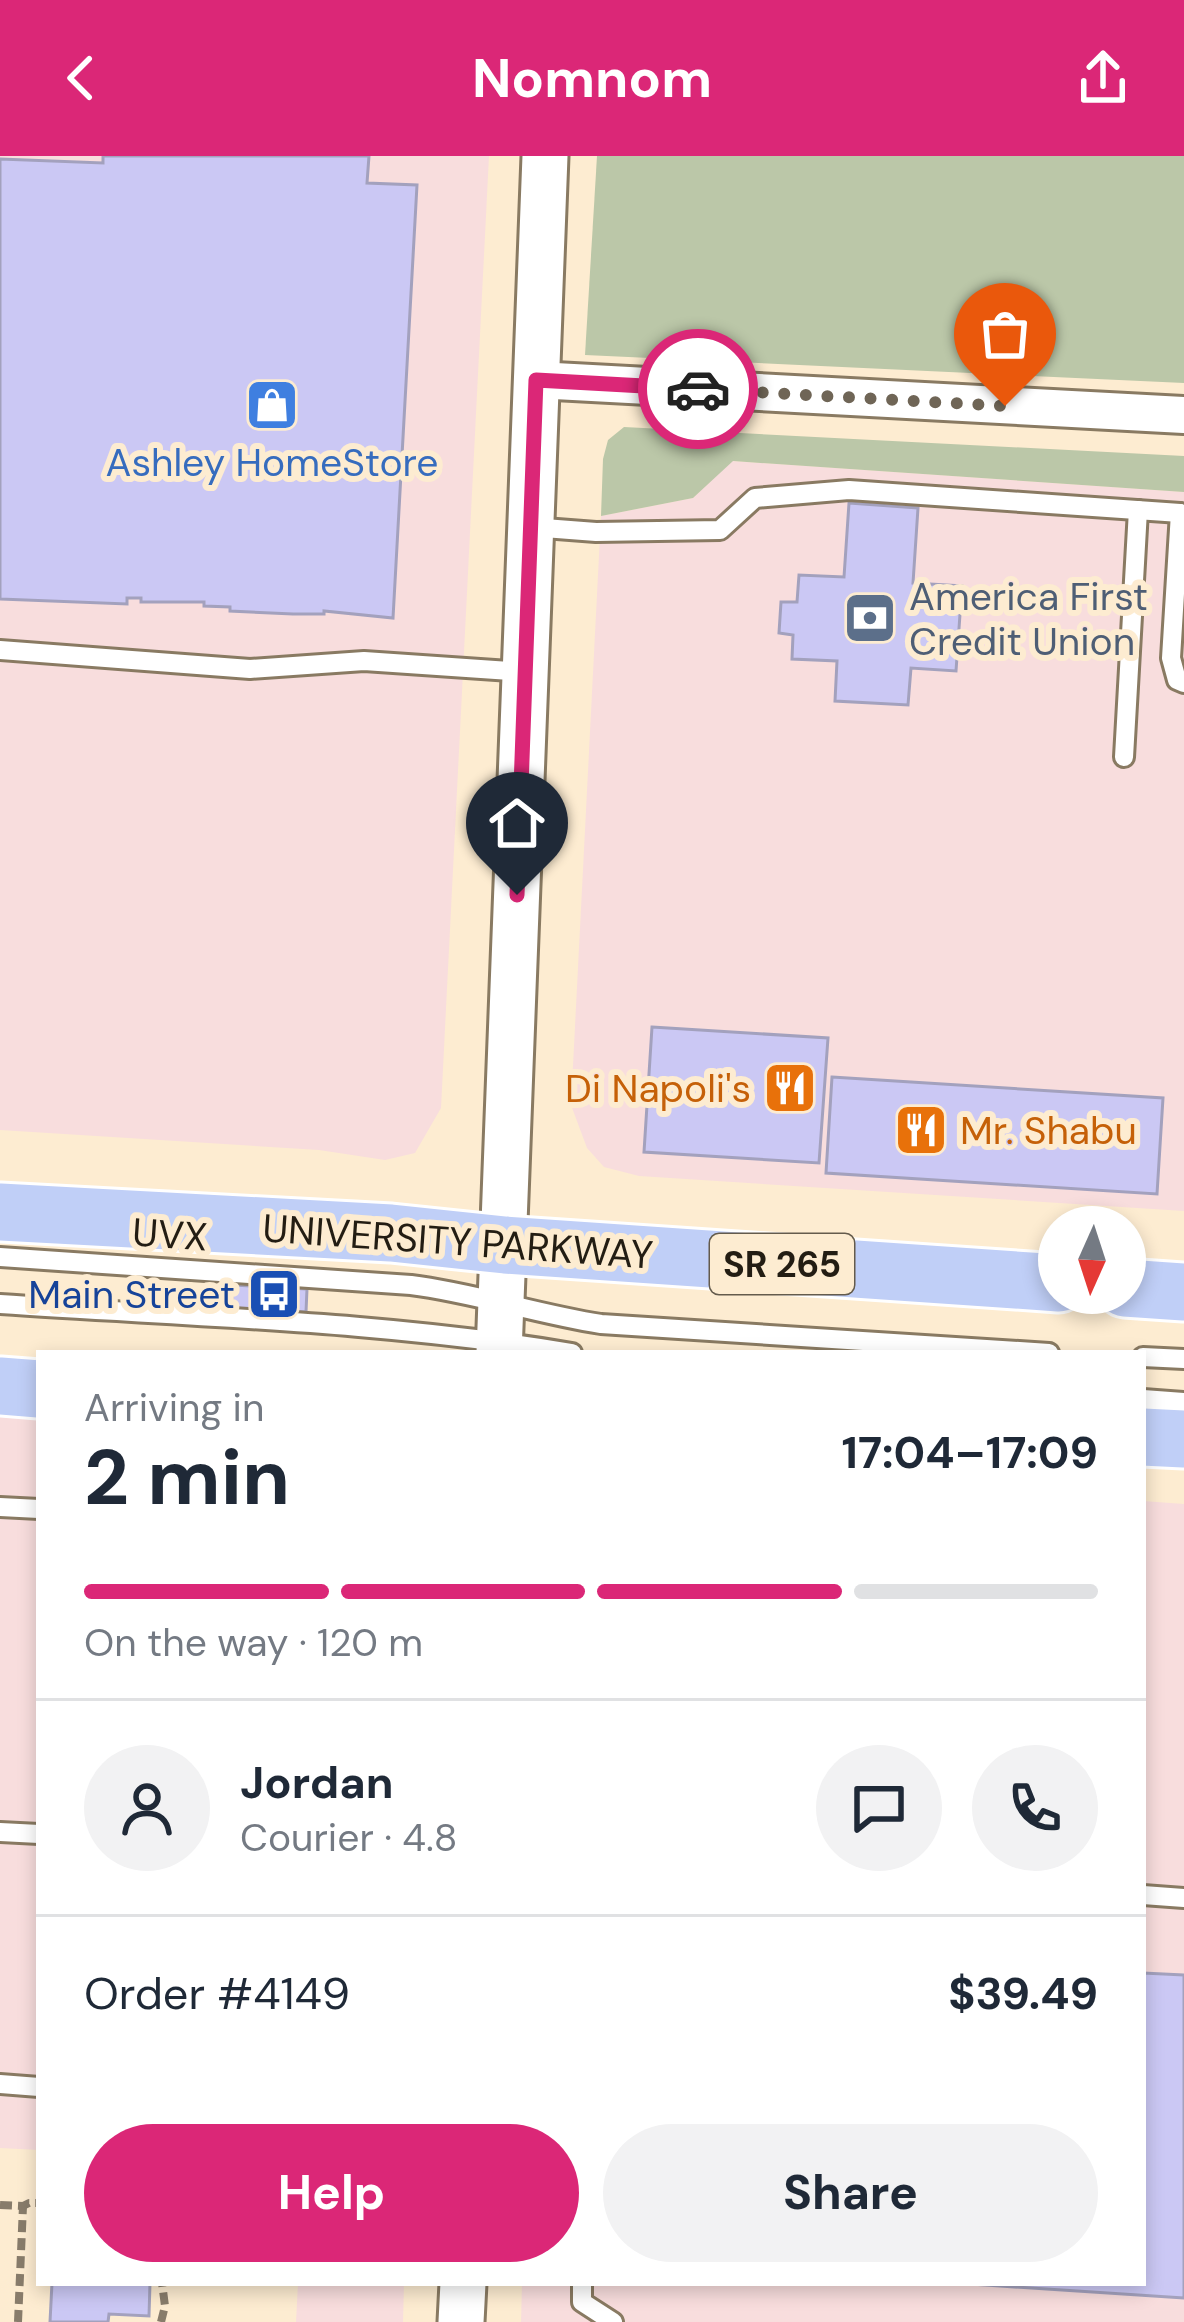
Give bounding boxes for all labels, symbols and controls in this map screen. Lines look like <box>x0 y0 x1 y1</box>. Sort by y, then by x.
text: Nomnom <box>472 43 712 114</box>
icon: back <box>48 45 114 111</box>
icon: share <box>1070 45 1136 111</box>
pin <box>954 283 1056 406</box>
icon: bag <box>972 301 1038 367</box>
courier <box>638 329 758 449</box>
icon: car <box>665 356 731 422</box>
shop icon: Ashley HomeStore <box>244 377 300 433</box>
place label: Ashley HomeStore <box>106 437 438 488</box>
place label: America First Credit Union <box>909 571 1148 667</box>
bank icon: America First Credit Union <box>842 590 898 646</box>
pin <box>466 772 568 895</box>
icon: home <box>484 790 550 856</box>
restaurant icon: Di Napoli's <box>762 1060 818 1116</box>
place label: Di Napoli's <box>565 1063 751 1114</box>
restaurant icon: Mr. Shabu <box>893 1102 949 1158</box>
place label: Mr. Shabu <box>960 1105 1137 1156</box>
street label: UNIVERSITY PARKWAY <box>261 1202 655 1281</box>
street label: UVX <box>131 1206 209 1263</box>
north arrow <box>1038 1206 1146 1314</box>
map controls <box>1038 1206 1146 1314</box>
road number: SR 265 <box>710 1234 854 1294</box>
bus stop icon: Main Street <box>246 1266 302 1322</box>
place label: Main Street <box>28 1269 235 1320</box>
text: Arriving in <box>84 1382 264 1433</box>
text: 17:04–17:09 <box>842 1423 1098 1482</box>
text: 2 min <box>84 1427 290 1528</box>
text: On the way · 120 m <box>84 1617 423 1668</box>
button: person <box>84 1745 210 1871</box>
button: chat <box>816 1745 942 1871</box>
button: phone <box>972 1745 1098 1871</box>
text: Jordan <box>240 1753 393 1812</box>
text: Courier · 4.8 <box>240 1812 457 1863</box>
text: Order #4149 <box>84 1964 350 2023</box>
text: $39.49 <box>948 1964 1098 2023</box>
button: Help <box>84 2124 579 2262</box>
button: Share <box>603 2124 1098 2262</box>

